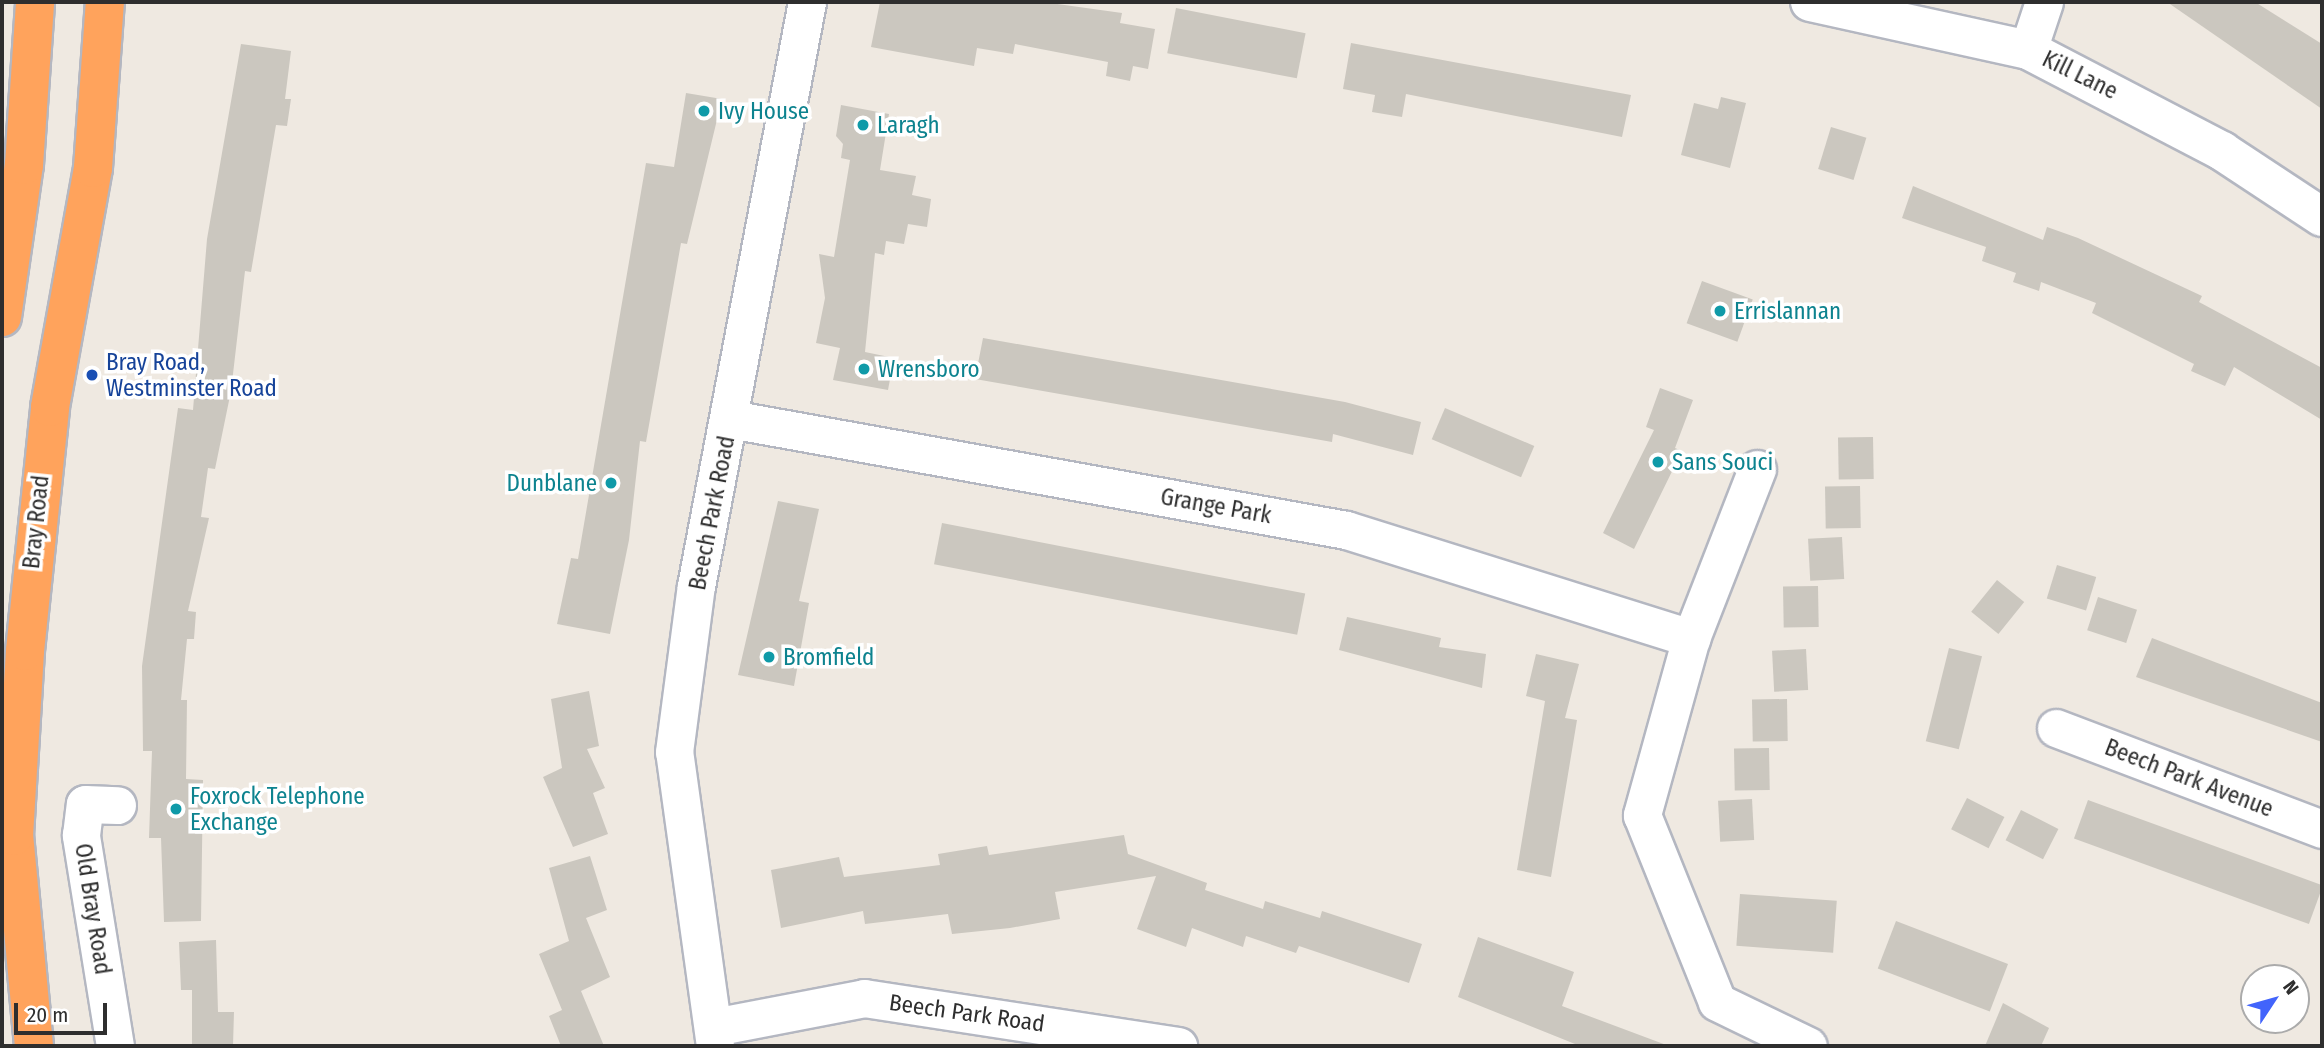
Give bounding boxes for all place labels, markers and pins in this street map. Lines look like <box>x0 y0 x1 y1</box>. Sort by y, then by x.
place label: Ivy House <box>718 97 809 125</box>
marker: Ivy House <box>696 103 712 119</box>
place label: Laragh <box>877 111 940 139</box>
marker: Laragh <box>855 117 871 133</box>
place label: Errislannan <box>1734 297 1841 325</box>
marker: Errislannan <box>1712 303 1728 319</box>
place label: Bray Road, Westminster Road <box>106 348 277 402</box>
place label: Wrensboro <box>878 355 980 383</box>
marker: Wrensboro <box>856 361 872 377</box>
marker: Bray Road, Westminster Road <box>84 367 100 383</box>
place label: Sans Souci <box>1672 448 1773 476</box>
marker: Sans Souci <box>1650 454 1666 470</box>
place label: Dunblane <box>507 469 597 497</box>
marker: Dunblane <box>603 475 619 491</box>
place label: Bromfield <box>783 643 874 671</box>
marker: Bromfield <box>761 649 777 665</box>
place label: Foxrock Telephone Exchange <box>190 782 365 836</box>
marker: Foxrock Telephone Exchange <box>168 801 184 817</box>

